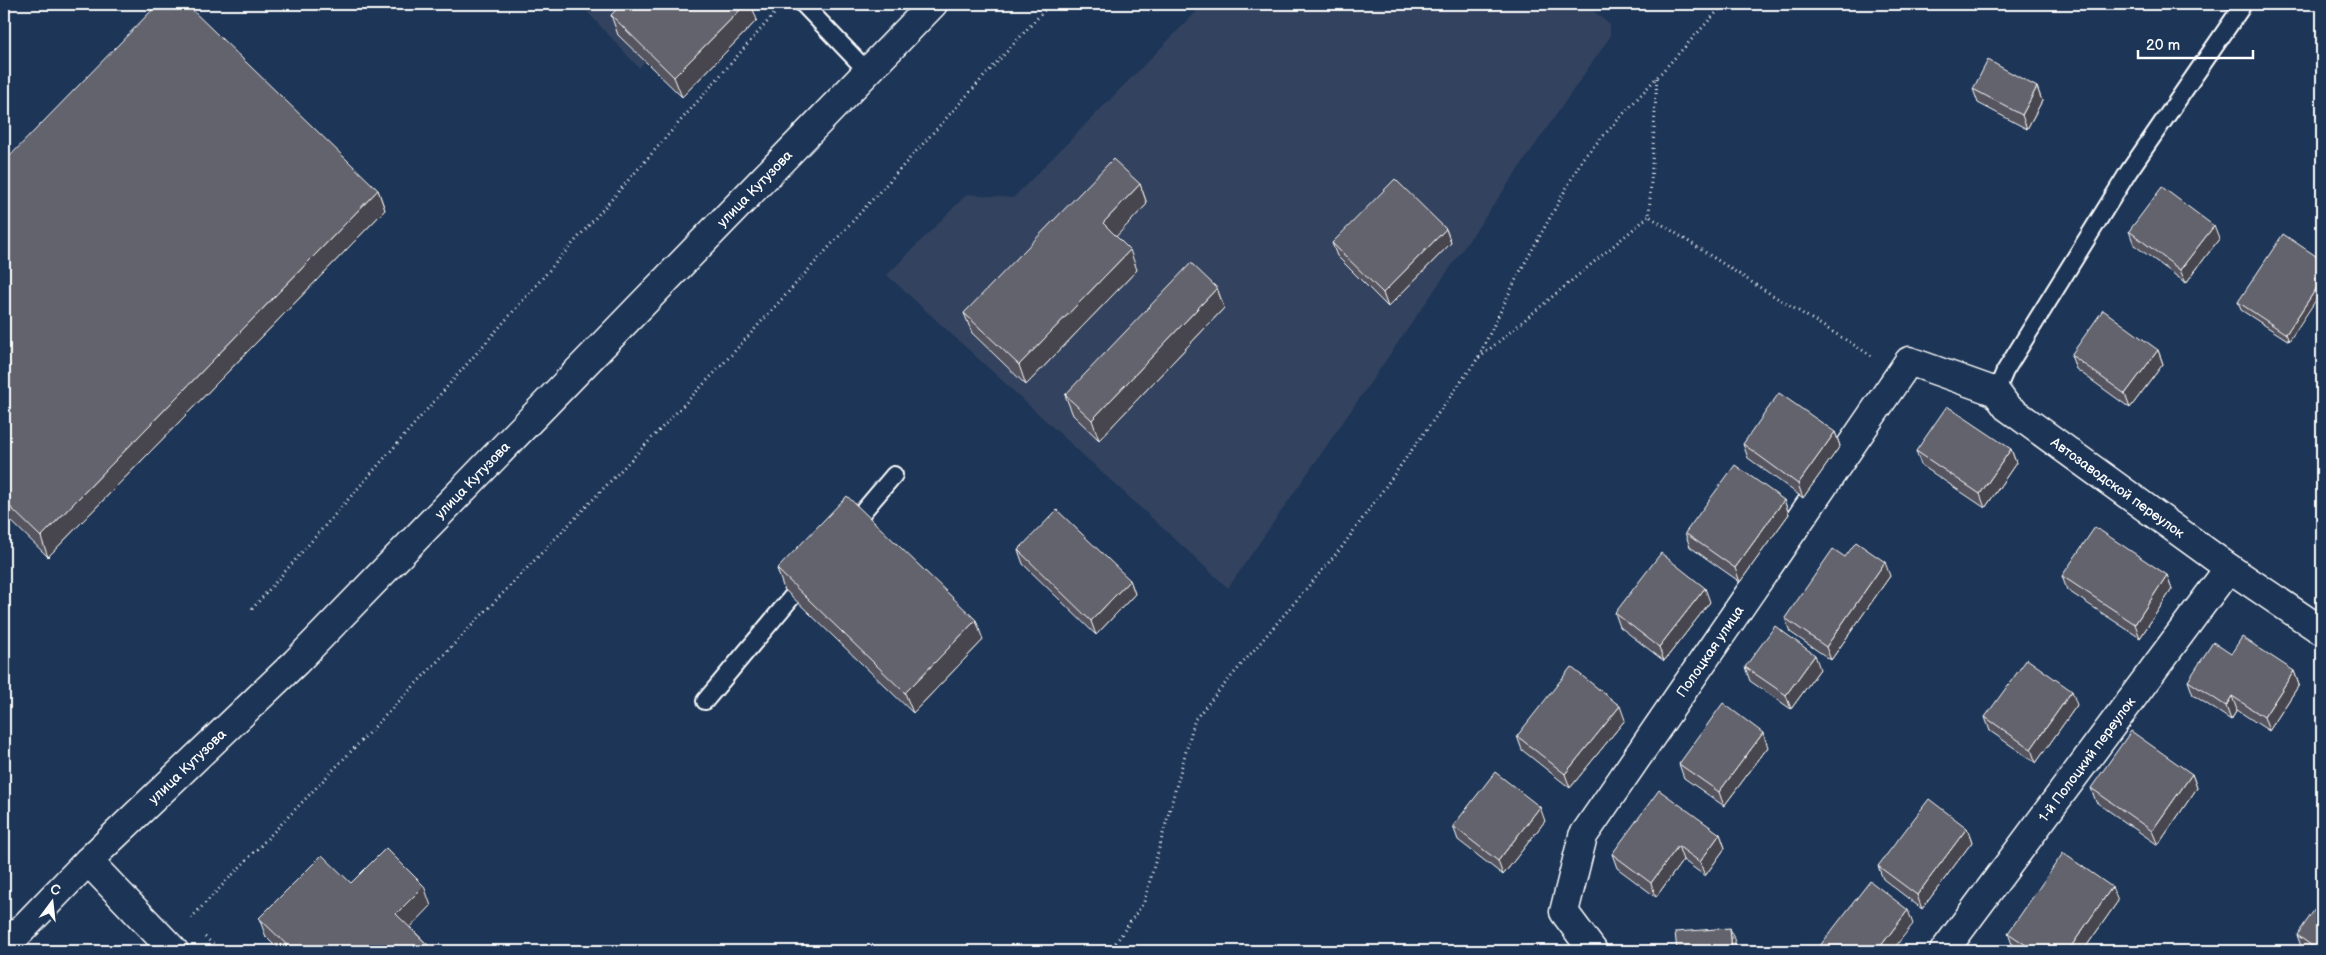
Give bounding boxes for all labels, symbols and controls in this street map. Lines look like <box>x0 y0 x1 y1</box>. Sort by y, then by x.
scale bar <box>2138 28 2254 60</box>
text: 20 m <box>2146 36 2180 55</box>
street label: улица Кутузова <box>714 146 796 231</box>
street label: Автозаводской переулок <box>2047 433 2188 542</box>
street label: улица Кутузова <box>431 438 514 523</box>
street label: Полоцкая улица <box>1673 602 1748 700</box>
street label: 1-й Полоцкий переулок <box>2035 693 2139 825</box>
street label: улица Кутузова <box>145 725 230 808</box>
north arrow <box>28 878 78 928</box>
text: С <box>48 880 62 899</box>

